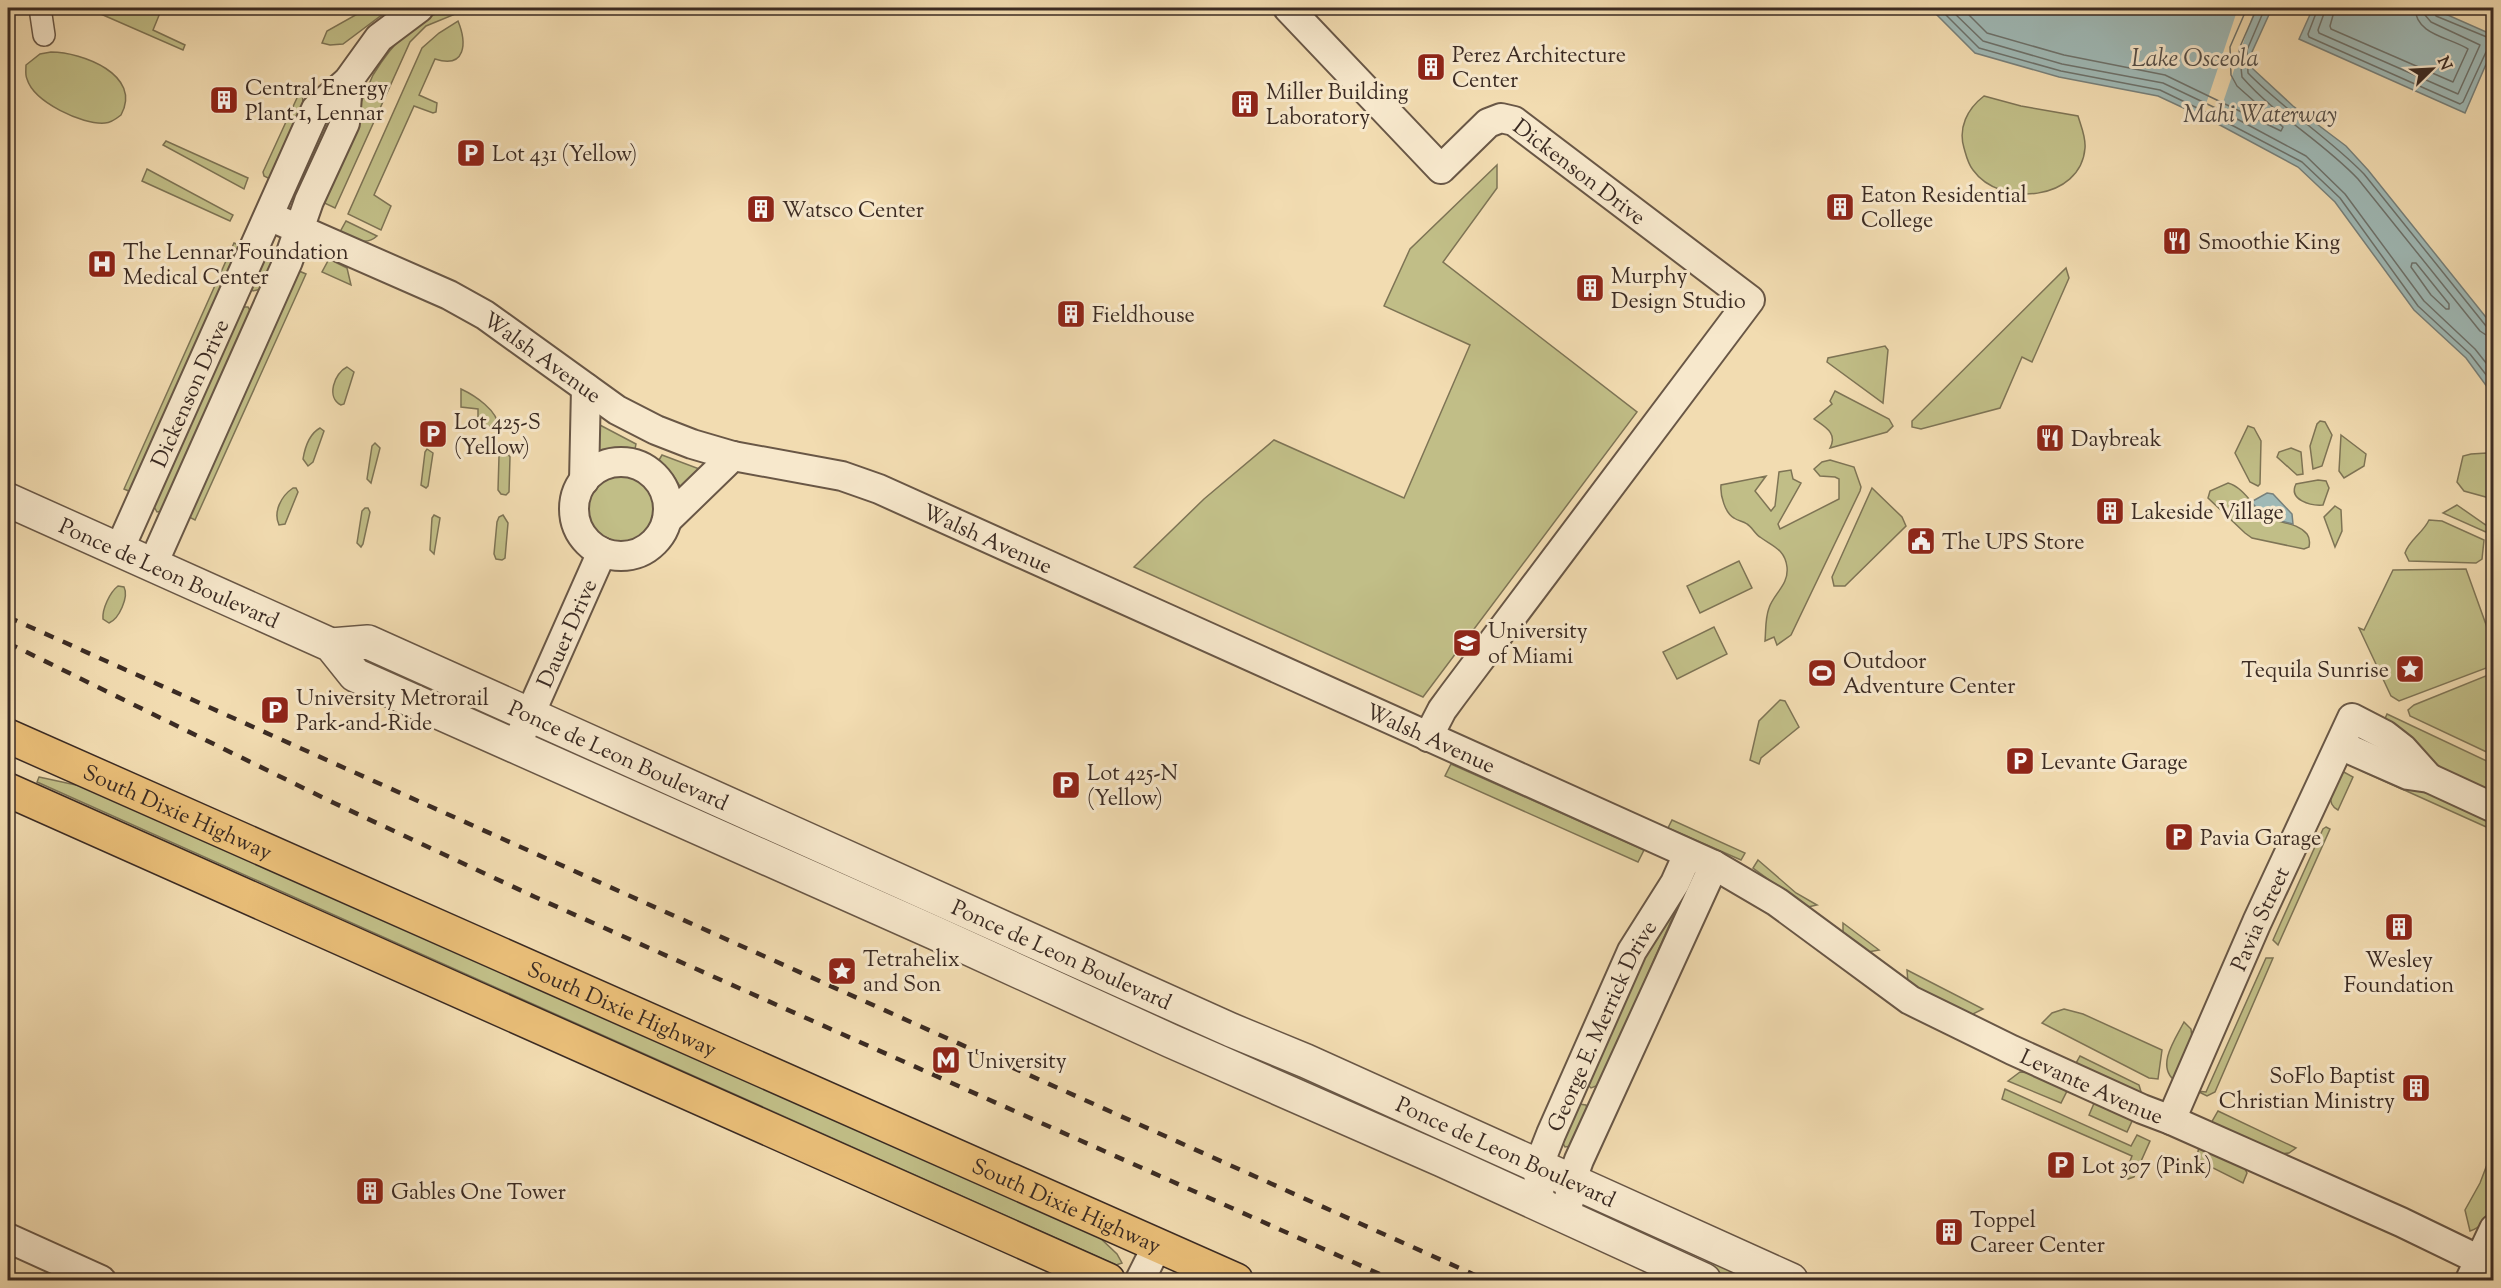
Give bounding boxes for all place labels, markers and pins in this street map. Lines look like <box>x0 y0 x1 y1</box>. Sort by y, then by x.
place label: Perez Architecture Center <box>1452 41 1626 98</box>
building icon: Perez Architecture Center <box>1415 51 1447 83</box>
place label: Central Energy Plant 1, Lennar <box>245 74 388 131</box>
place label: Miller Building Laboratory <box>1266 78 1409 135</box>
building icon: Central Energy Plant 1, Lennar <box>208 84 240 116</box>
building icon: Miller Building Laboratory <box>1229 88 1261 120</box>
parking icon: Lot 431 (Yellow) <box>455 137 487 169</box>
place label: Lot 431 (Yellow) <box>492 140 637 172</box>
place label: Eaton Residential College <box>1861 181 2027 238</box>
building icon: Eaton Residential College <box>1824 191 1856 223</box>
building icon: Watsco Center <box>745 193 777 225</box>
place label: Watsco Center <box>782 196 924 228</box>
restaurant icon: Smoothie King <box>2161 225 2193 257</box>
place label: Smoothie King <box>2198 228 2341 260</box>
place label: The Lennar Foundation Medical Center <box>123 238 349 295</box>
hospital icon: The Lennar Foundation Medical Center <box>86 248 118 280</box>
place label: Murphy Design Studio <box>1611 262 1746 319</box>
building icon: Murphy Design Studio <box>1574 272 1606 304</box>
building icon: Fieldhouse <box>1055 298 1087 330</box>
place label: Fieldhouse <box>1092 301 1195 333</box>
place label: Lot 425-S (Yellow) <box>454 408 541 465</box>
parking icon: Lot 425-S (Yellow) <box>417 418 449 450</box>
restaurant icon: Daybreak <box>2034 422 2066 454</box>
place label: Daybreak <box>2071 425 2162 457</box>
building icon: Lakeside Village <box>2094 495 2126 527</box>
place label: Lakeside Village <box>2131 498 2284 530</box>
public building icon: The UPS Store <box>1905 525 1937 557</box>
place label: The UPS Store <box>1942 528 2084 560</box>
place label: University of Miami <box>1488 617 1588 674</box>
school or university icon: University of Miami <box>1451 627 1483 659</box>
place label: Outdoor Adventure Center <box>1843 647 2015 704</box>
place icon: Tequila Sunrise <box>2394 653 2426 685</box>
place label: Tequila Sunrise <box>2241 656 2389 688</box>
sports icon: Outdoor Adventure Center <box>1806 657 1838 689</box>
place label: University Metrorail Park-and-Ride <box>296 684 489 741</box>
parking icon: University Metrorail Park-and-Ride <box>259 694 291 726</box>
parking icon: Levante Garage <box>2004 745 2036 777</box>
place label: Levante Garage <box>2041 748 2188 780</box>
place label: Lot 425-N (Yellow) <box>1087 759 1178 816</box>
parking icon: Lot 425-N (Yellow) <box>1050 769 1082 801</box>
parking icon: Pavia Garage <box>2163 821 2195 853</box>
place label: Pavia Garage <box>2200 824 2321 856</box>
building icon: Wesley Foundation <box>2383 911 2415 943</box>
place label: Tetrahelix and Son <box>863 945 960 1002</box>
place label: Wesley Foundation <box>2344 946 2454 1003</box>
place icon: Tetrahelix and Son <box>826 955 858 987</box>
metro station icon: University <box>930 1044 962 1076</box>
place label: University <box>967 1047 1067 1079</box>
place label: SoFlo Baptist Christian Ministry <box>2219 1062 2395 1119</box>
building icon: SoFlo Baptist Christian Ministry <box>2400 1072 2432 1104</box>
parking icon: Lot 307 (Pink) <box>2045 1149 2077 1181</box>
place label: Lot 307 (Pink) <box>2082 1152 2212 1184</box>
building icon: Gables One Tower <box>354 1175 386 1207</box>
place label: Gables One Tower <box>391 1178 566 1210</box>
place label: Toppel Career Center <box>1970 1206 2105 1263</box>
building icon: Toppel Career Center <box>1933 1216 1965 1248</box>

